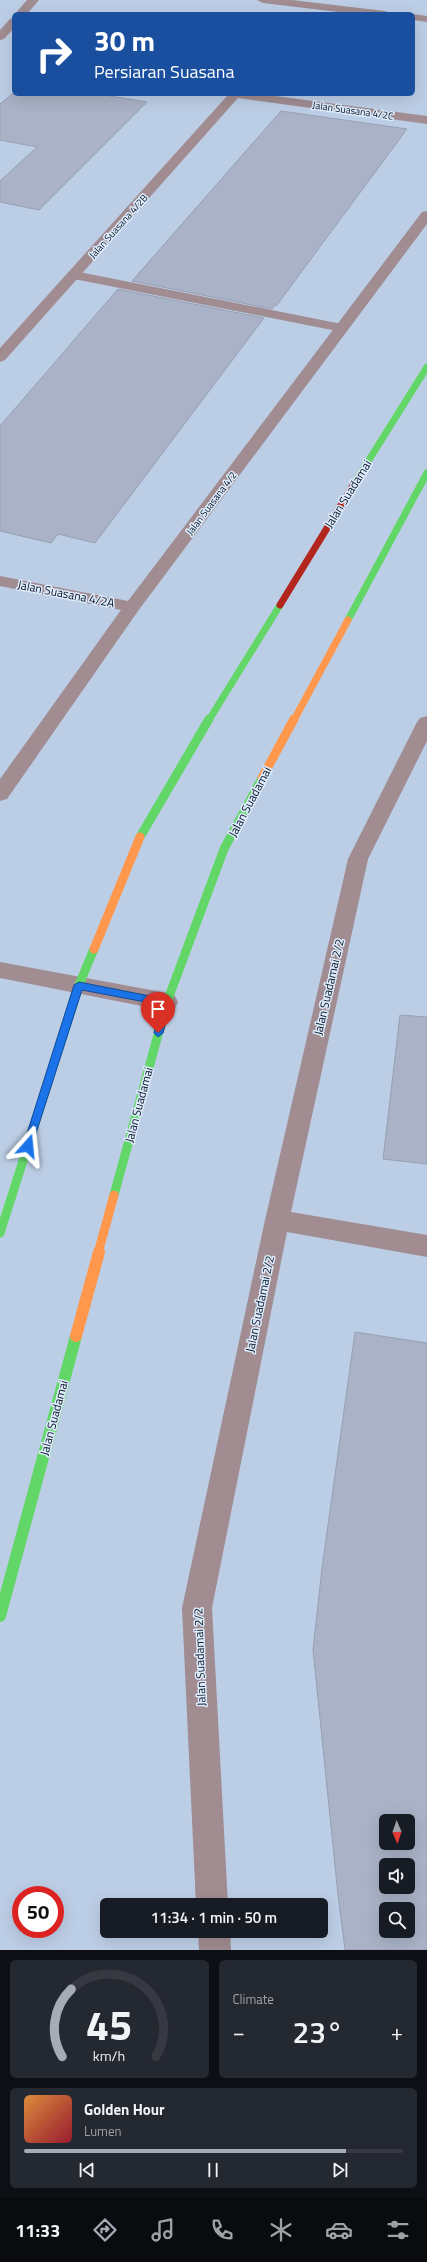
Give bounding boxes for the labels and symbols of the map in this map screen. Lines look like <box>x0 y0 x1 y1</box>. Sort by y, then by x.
street label: Jalan Suasana 4/2C <box>312 97 395 124</box>
street label: Jalan Suasana 4/2B <box>85 191 151 262</box>
street label: Jalan Suadamai <box>319 456 376 532</box>
street label: Jalan Suasana 4/2 <box>183 468 240 538</box>
street label: Jalan Suasana 4/2A <box>16 575 116 612</box>
street label: Jalan Suadamai <box>223 763 276 840</box>
street label: Jalan Suadamai 2/2 <box>308 937 349 1037</box>
pin <box>141 992 175 1033</box>
street label: Jalan Suadamai <box>119 1065 158 1145</box>
position arrow <box>7 1125 49 1167</box>
street label: Jalan Suadamai 2/2 <box>240 1254 279 1354</box>
street label: Jalan Suadamai <box>34 1378 73 1458</box>
street label: Jalan Suadamai 2/2 <box>188 1608 211 1706</box>
north arrow <box>379 1814 415 1850</box>
speed limit sign: 50 <box>12 1886 64 1938</box>

